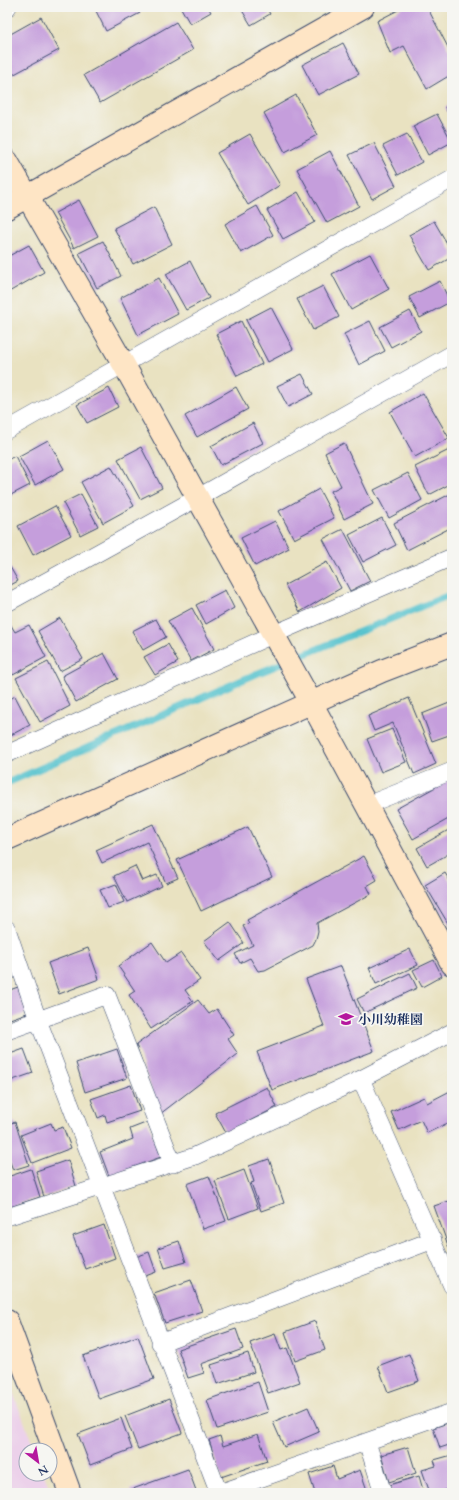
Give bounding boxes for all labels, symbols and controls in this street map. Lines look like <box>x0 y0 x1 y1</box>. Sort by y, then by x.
school or university icon: 小川幼稚園 <box>337 1010 355 1028</box>
place label: 小川幼稚園 <box>358 1011 423 1029</box>
north arrow <box>18 1442 58 1482</box>
text: N <box>35 1461 51 1479</box>

